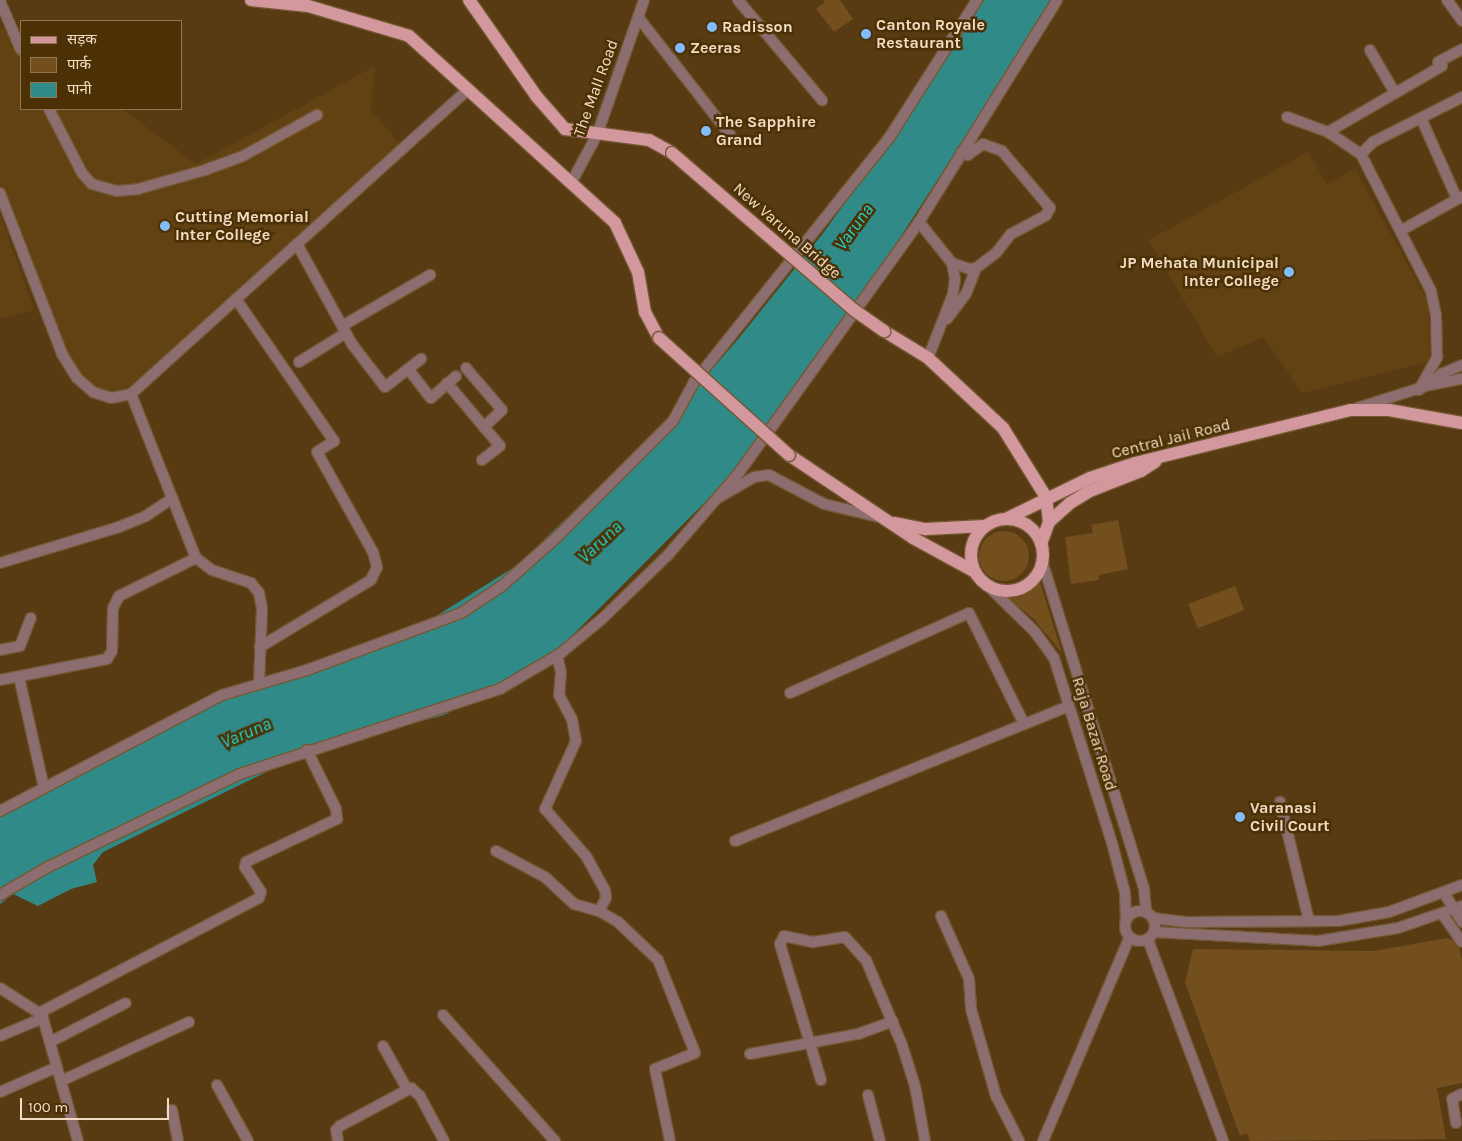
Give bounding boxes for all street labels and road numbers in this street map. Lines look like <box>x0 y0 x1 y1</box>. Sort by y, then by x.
street label: The Mall Road <box>570 37 622 139</box>
street label: New Varuna Bridge <box>729 179 845 283</box>
street label: Central Jail Road <box>1110 415 1232 463</box>
street label: Raja Bazar Road <box>1068 675 1120 793</box>

